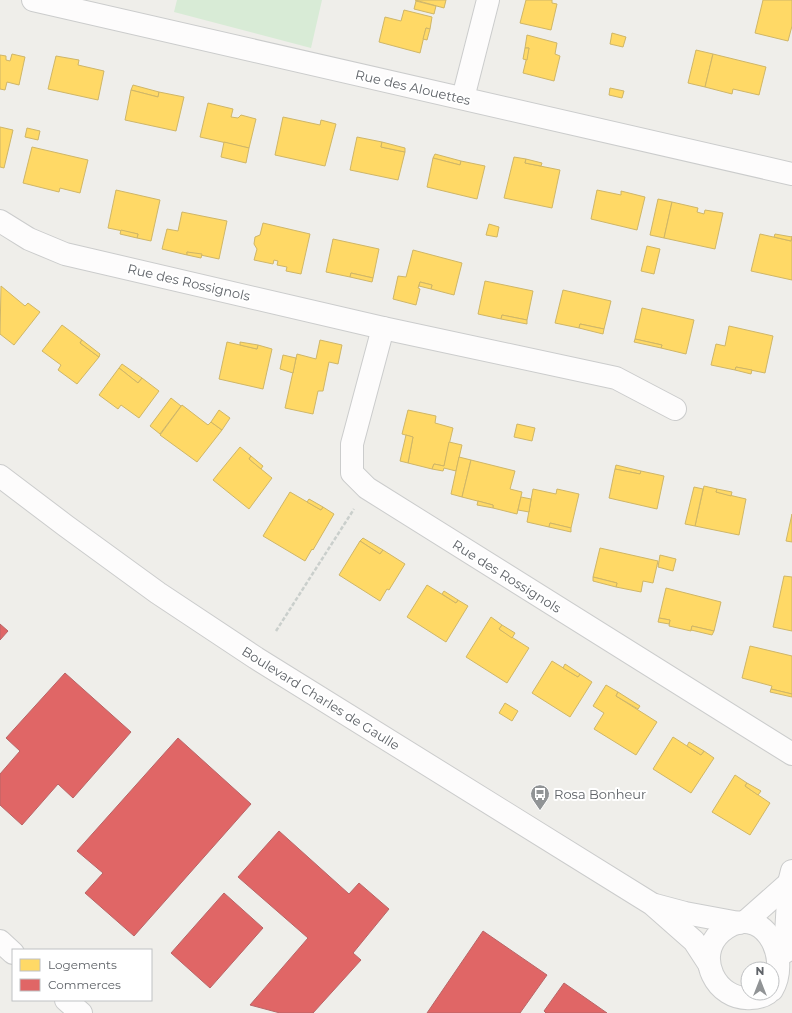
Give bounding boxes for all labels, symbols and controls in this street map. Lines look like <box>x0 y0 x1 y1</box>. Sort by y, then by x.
street label: Rue des Alouettes <box>354 66 472 108</box>
street label: Rue des Rossignols <box>126 260 252 304</box>
street label: Rue des Rossignols <box>450 536 564 616</box>
street label: Boulevard Charles de Gaulle <box>239 643 403 753</box>
bus stop icon: Rosa Bonheur <box>529 783 551 811</box>
place label: Rosa Bonheur <box>554 786 646 802</box>
legend <box>12 949 152 1001</box>
text: Logements <box>48 957 117 972</box>
north arrow <box>740 961 780 1001</box>
text: N <box>756 964 764 978</box>
text: Commerces <box>48 977 121 992</box>

